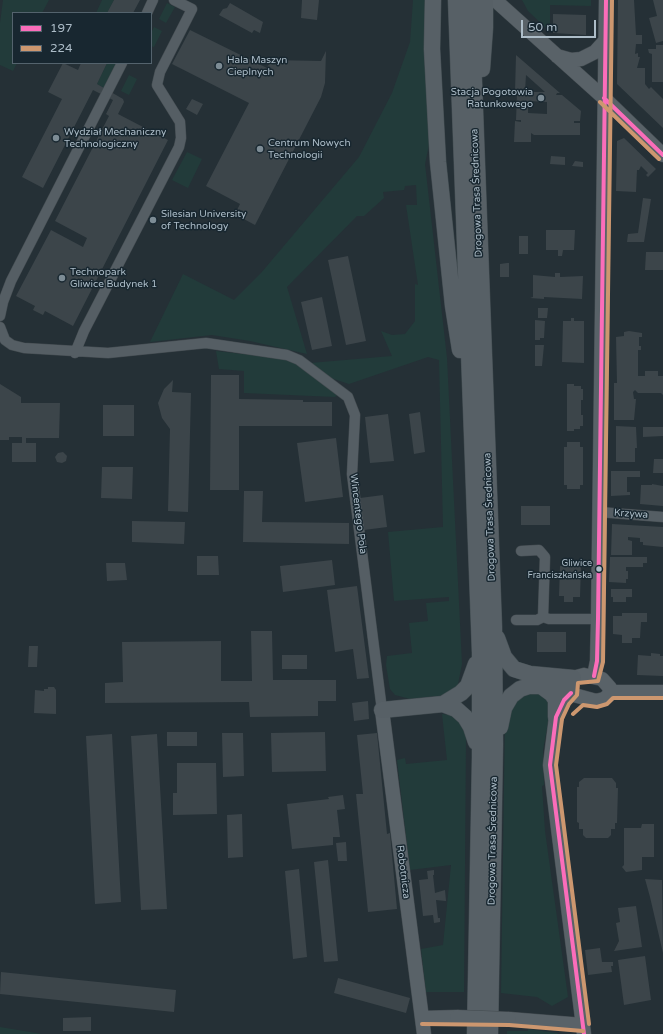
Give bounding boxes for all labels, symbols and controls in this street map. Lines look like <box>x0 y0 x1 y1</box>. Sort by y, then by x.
legend <box>12 12 152 64</box>
scale bar <box>523 12 598 38</box>
text: 50 m <box>528 20 557 34</box>
text: 197 <box>50 21 73 35</box>
text: 224 <box>50 41 73 55</box>
place label: Hala Maszyn Cieplnych <box>227 54 287 78</box>
marker: Hala Maszyn Cieplnych <box>214 61 224 71</box>
place label: Stacja Pogotowia Ratunkowego <box>451 86 533 110</box>
marker: Stacja Pogotowia Ratunkowego <box>536 93 546 103</box>
place label: Wydział Mechaniczny Technologiczny <box>64 126 166 150</box>
street label: Drogowa Trasa Średnicowa <box>469 129 485 257</box>
marker: Wydział Mechaniczny Technologiczny <box>51 133 61 143</box>
place label: Centrum Nowych Technologii <box>268 137 350 160</box>
marker: Centrum Nowych Technologii <box>255 144 265 154</box>
place label: Silesian University of Technology <box>161 208 246 232</box>
marker: Silesian University of Technology <box>148 215 158 225</box>
place label: Technopark Gliwice Budynek 1 <box>70 266 157 290</box>
marker: Technopark Gliwice Budynek 1 <box>57 273 67 283</box>
street label: Drogowa Trasa Średnicowa <box>482 453 498 581</box>
street label: Wincentego Pola <box>347 473 369 555</box>
street label: Krzywa <box>613 507 649 521</box>
place label: Gliwice Franciszkańska <box>527 559 592 580</box>
marker: Gliwice Franciszkańska <box>594 564 604 574</box>
street label: Drogowa Trasa Średnicowa <box>486 777 500 905</box>
street label: Robotnicza <box>394 845 412 899</box>

